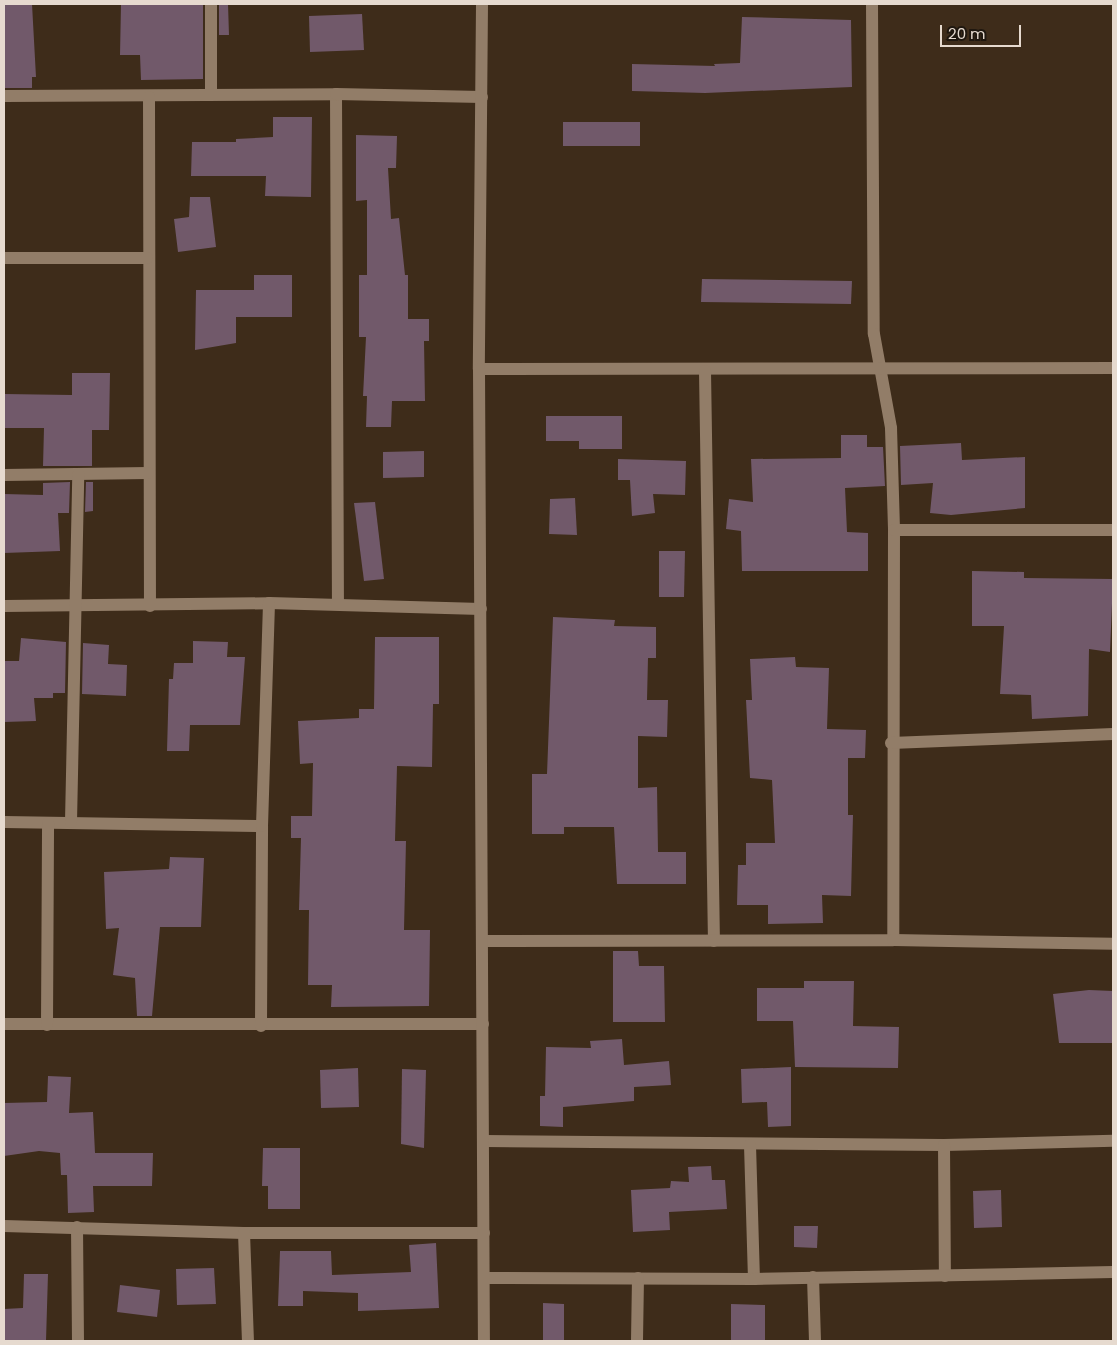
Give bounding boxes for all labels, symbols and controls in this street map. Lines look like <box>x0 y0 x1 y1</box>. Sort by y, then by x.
scale bar <box>942 15 1023 47</box>
text: 20 m <box>948 23 986 44</box>

